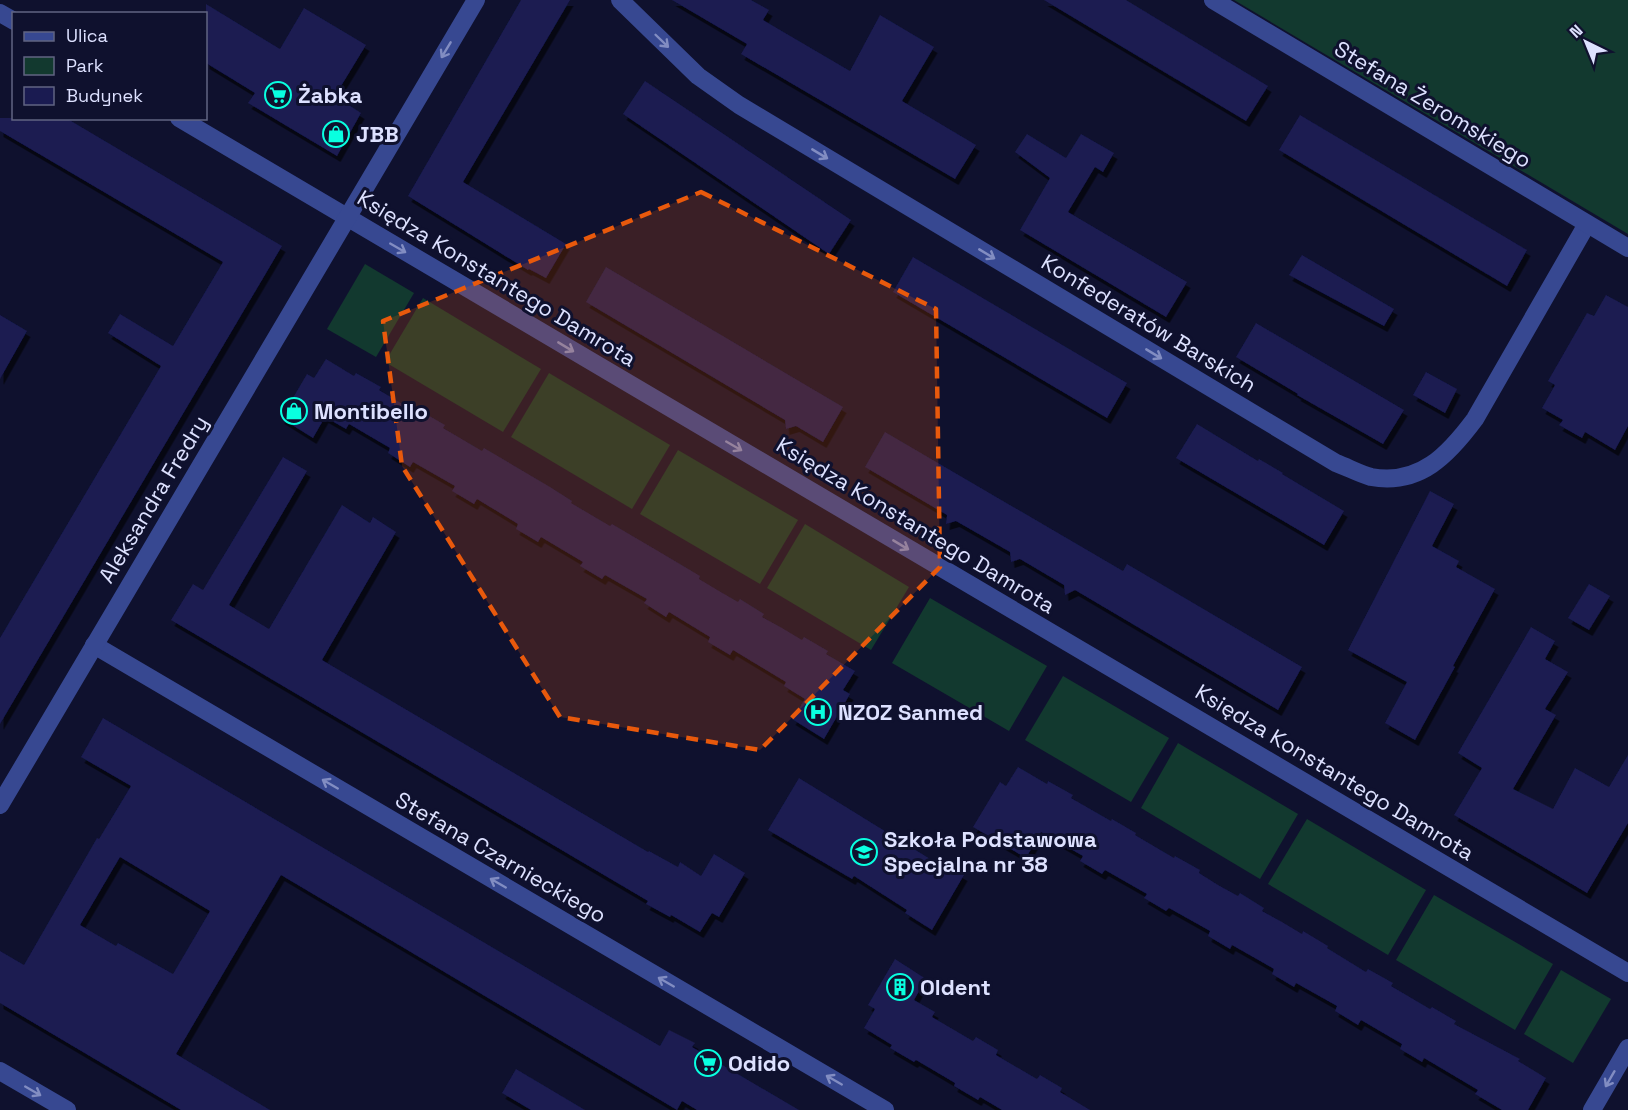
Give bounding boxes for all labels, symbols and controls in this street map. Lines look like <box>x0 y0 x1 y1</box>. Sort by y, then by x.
legend <box>12 12 207 120</box>
north arrow <box>1556 12 1616 72</box>
text: N <box>1565 20 1587 43</box>
text: Ulica <box>66 24 108 47</box>
one-way arrow <box>654 33 669 48</box>
street label: Stefana Żeromskiego <box>1329 34 1537 174</box>
one-way arrow <box>440 41 452 58</box>
text: Park <box>66 54 104 77</box>
supermarket icon: Żabka <box>263 80 293 110</box>
place label: Żabka <box>298 81 363 109</box>
text: Budynek <box>66 84 143 107</box>
shop icon: JBB <box>321 119 351 149</box>
place label: JBB <box>356 120 399 148</box>
one-way arrow <box>811 148 828 160</box>
street label: Księdza Konstantego Damrota <box>352 183 642 373</box>
one-way arrow <box>389 242 406 254</box>
one-way arrow <box>978 248 995 260</box>
street label: Konfederatów Barskich <box>1036 248 1262 398</box>
one-way arrow <box>557 341 574 353</box>
one-way arrow <box>1145 348 1162 360</box>
shop icon: Montibello <box>279 396 309 426</box>
place label: Montibello <box>314 397 428 425</box>
street label: Aleksandra Fredry <box>92 410 214 588</box>
street label: Księdza Konstantego Damrota <box>771 430 1061 620</box>
one-way arrow <box>725 440 742 452</box>
one-way arrow <box>892 539 909 551</box>
street label: Księdza Konstantego Damrota <box>1190 677 1480 867</box>
hospital icon: NZOZ Sanmed <box>803 697 833 727</box>
place label: NZOZ Sanmed <box>838 698 983 726</box>
one-way arrow <box>322 778 339 790</box>
street label: Stefana Czarnieckiego <box>390 785 612 929</box>
place label: Szkoła Podstawowa Specjalna nr 38 <box>884 825 1097 878</box>
school or university icon: Szkoła Podstawowa Specjalna nr 38 <box>849 837 879 867</box>
one-way arrow <box>490 876 507 888</box>
building icon: Oldent <box>885 972 915 1002</box>
place label: Oldent <box>920 973 991 1001</box>
one-way arrow <box>658 975 675 987</box>
supermarket icon: Odido <box>693 1048 723 1078</box>
place label: Odido <box>728 1049 790 1077</box>
one-way arrow <box>1604 1070 1616 1087</box>
one-way arrow <box>826 1074 843 1086</box>
one-way arrow <box>24 1085 41 1097</box>

